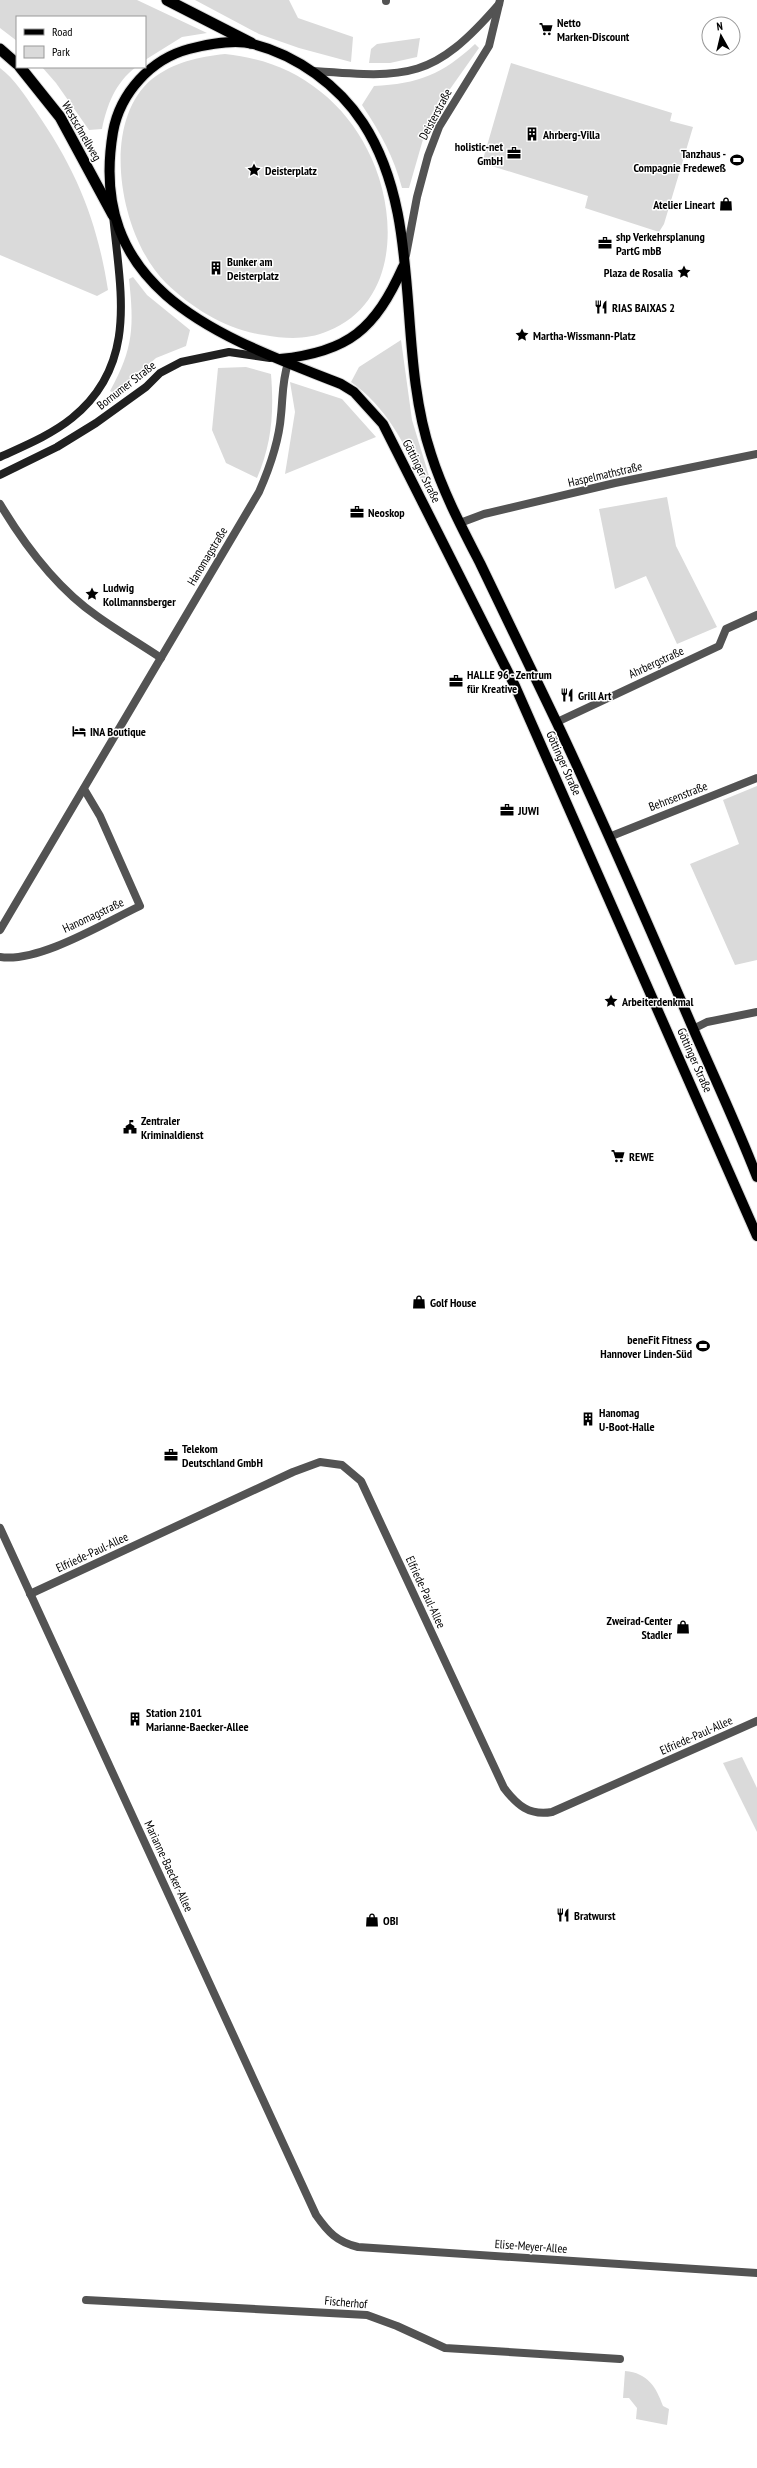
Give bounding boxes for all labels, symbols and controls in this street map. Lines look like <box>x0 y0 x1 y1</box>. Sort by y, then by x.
place label: Netto Marken-Discount <box>557 15 630 44</box>
legend <box>16 16 146 68</box>
north arrow <box>701 16 741 56</box>
text: N <box>716 19 724 33</box>
supermarket icon: Netto Marken-Discount <box>538 21 554 37</box>
text: Road <box>52 24 72 39</box>
text: Park <box>52 44 70 59</box>
street label: Deisterstraße <box>415 86 455 142</box>
street label: Westschnellweg <box>59 99 105 163</box>
building icon: Ahrberg-Villa <box>524 126 540 142</box>
place label: Ahrberg-Villa <box>542 127 600 142</box>
place label: holistic-net GmbH <box>455 139 504 168</box>
office icon: holistic-net GmbH <box>506 145 522 161</box>
place label: Tanzhaus - Compagnie Fredeweß <box>633 146 727 175</box>
sports icon: Tanzhaus - Compagnie Fredeweß <box>729 152 745 168</box>
place icon: Deisterplatz <box>246 162 262 178</box>
place label: Deisterplatz <box>265 163 317 178</box>
shop icon: Atelier Lineart <box>718 196 734 212</box>
place label: Atelier Lineart <box>652 197 715 212</box>
place label: shp Verkehrsplanung PartG mbB <box>616 229 705 258</box>
office icon: shp Verkehrsplanung PartG mbB <box>597 235 613 251</box>
place label: Bunker am Deisterplatz <box>227 254 279 283</box>
building icon: Bunker am Deisterplatz <box>208 260 224 276</box>
place icon: Plaza de Rosalia <box>676 264 692 280</box>
place label: Plaza de Rosalia <box>604 265 673 280</box>
restaurant icon: RIAS BAIXAS 2 <box>593 299 609 315</box>
place label: RIAS BAIXAS 2 <box>612 300 675 315</box>
place icon: Martha-Wissmann-Platz <box>514 327 530 343</box>
place label: Martha-Wissmann-Platz <box>533 328 636 343</box>
street label: Bornumer Straße <box>94 357 158 413</box>
street label: Göttinger Straße <box>400 437 444 505</box>
street label: Haspelmathstraße <box>566 458 644 490</box>
office icon: Neoskop <box>349 504 365 520</box>
place label: Neoskop <box>368 505 405 520</box>
street label: Hanomagstraße <box>184 524 230 588</box>
place label: Ludwig Kollmannsberger <box>103 580 176 609</box>
place icon: Ludwig Kollmannsberger <box>84 586 100 602</box>
street label: Ahrbergstraße <box>626 643 686 681</box>
place label: HALLE 96 - Zentrum für Kreative <box>467 667 552 696</box>
office icon: HALLE 96 - Zentrum für Kreative <box>448 673 464 689</box>
restaurant icon: Grill Art <box>559 687 575 703</box>
place label: Grill Art <box>578 688 612 703</box>
hotel icon: INA Boutique <box>71 723 87 739</box>
place label: INA Boutique <box>90 724 146 739</box>
street label: Göttinger Straße <box>543 728 585 798</box>
street label: Behnsenstraße <box>647 778 710 814</box>
office icon: JUWI <box>499 802 515 818</box>
place label: JUWI <box>517 803 539 818</box>
street label: Hanomagstraße <box>60 894 126 936</box>
place icon: Arbeiterdenkmal <box>603 993 619 1009</box>
place label: Arbeiterdenkmal <box>621 994 694 1009</box>
street label: Göttinger Straße <box>674 1025 716 1095</box>
place label: Zentraler Kriminaldienst <box>141 1113 204 1142</box>
public building icon: Zentraler Kriminaldienst <box>122 1119 138 1135</box>
supermarket icon: REWE <box>610 1148 626 1164</box>
place label: REWE <box>629 1149 654 1164</box>
shop icon: Golf House <box>411 1294 427 1310</box>
place label: Golf House <box>430 1295 476 1310</box>
place label: beneFit Fitness Hannover Linden-Süd <box>600 1332 692 1361</box>
sports icon: beneFit Fitness Hannover Linden-Süd <box>695 1338 711 1354</box>
place label: Hanomag U-Boot-Halle <box>599 1405 655 1434</box>
building icon: Hanomag U-Boot-Halle <box>580 1411 596 1427</box>
place label: Telekom Deutschland GmbH <box>182 1441 263 1470</box>
office icon: Telekom Deutschland GmbH <box>163 1447 179 1463</box>
street label: Elfriede-Paul-Allee <box>54 1529 131 1575</box>
street label: Elfriede-Paul-Allee <box>403 1554 449 1631</box>
place label: Zweirad-Center Stadler <box>607 1613 672 1642</box>
shop icon: Zweirad-Center Stadler <box>675 1619 691 1635</box>
place label: Station 2101 Marianne-Baecker-Allee <box>146 1705 249 1734</box>
building icon: Station 2101 Marianne-Baecker-Allee <box>127 1711 143 1727</box>
street label: Elfriede-Paul-Allee <box>657 1712 735 1758</box>
street label: Marianne-Baecker-Allee <box>141 1818 197 1914</box>
restaurant icon: Bratwurst <box>555 1907 571 1923</box>
place label: Bratwurst <box>574 1908 616 1923</box>
shop icon: OBI <box>364 1912 380 1928</box>
place label: OBI <box>383 1913 399 1928</box>
street label: Elise-Meyer-Allee <box>494 2236 568 2256</box>
street label: Fischerhof <box>324 2293 369 2311</box>

